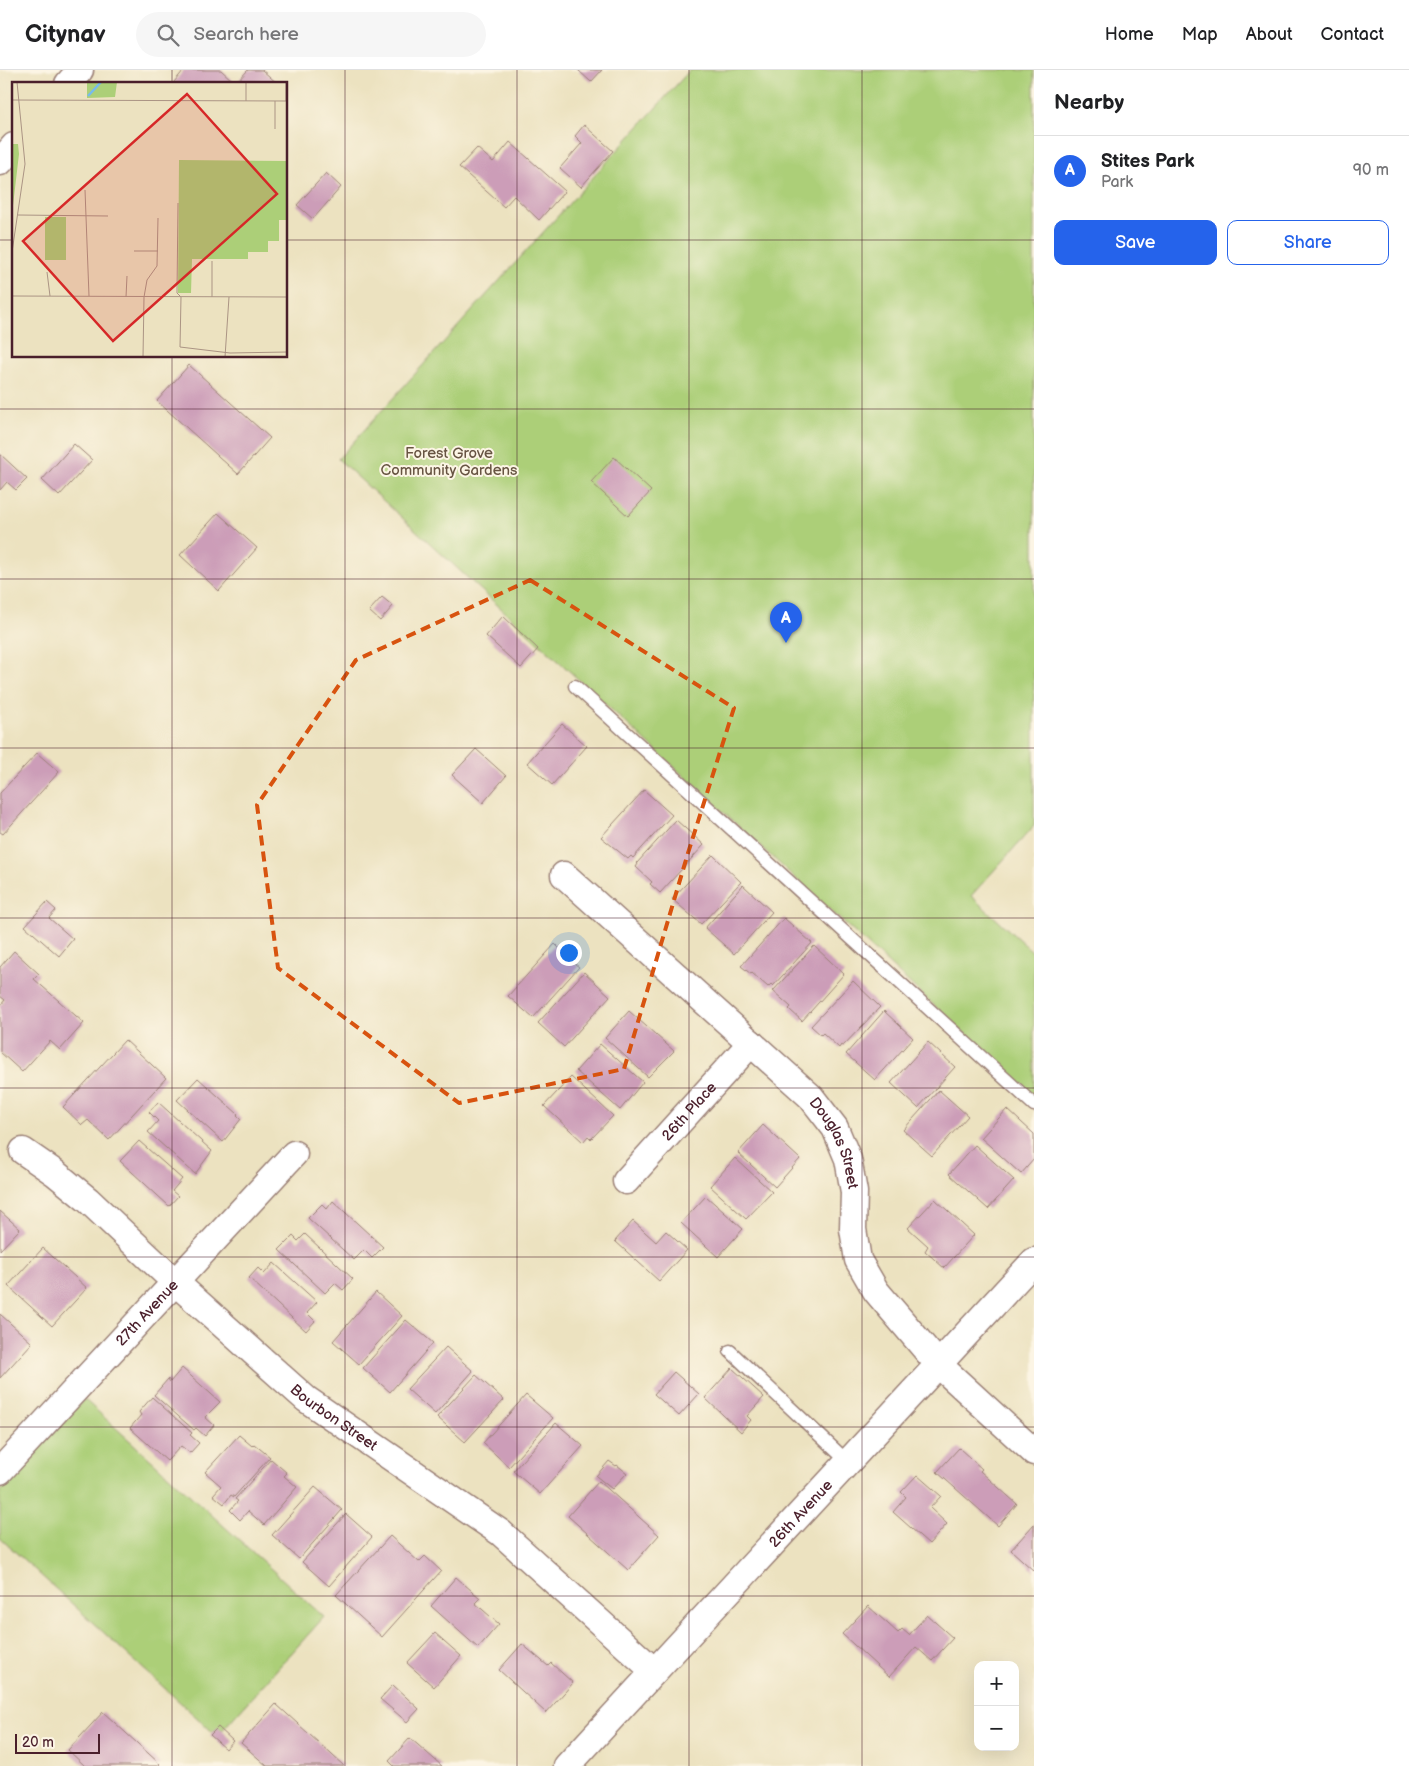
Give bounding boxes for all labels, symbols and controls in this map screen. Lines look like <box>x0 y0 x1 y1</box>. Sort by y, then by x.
search box <box>136 12 486 57</box>
text: Citynav <box>25 20 106 49</box>
icon: search <box>154 21 182 49</box>
text: Search here <box>194 23 299 46</box>
text: Home <box>1105 24 1154 45</box>
text: Map <box>1182 24 1218 45</box>
text: About <box>1246 24 1293 45</box>
text: Contact <box>1321 24 1384 45</box>
inset map <box>12 82 288 358</box>
text: Nearby <box>1054 90 1124 115</box>
text: Stites Park <box>1101 150 1194 173</box>
text: A <box>1065 161 1075 180</box>
text: 90 m <box>1353 161 1389 180</box>
text: Park <box>1101 173 1133 192</box>
button: Save <box>1054 220 1217 265</box>
button: Share <box>1227 220 1389 265</box>
park label: Forest Grove Community Gardens <box>381 444 518 480</box>
pin: A <box>770 602 802 643</box>
your location <box>556 940 582 966</box>
street label: 26th Place <box>658 1078 721 1145</box>
street label: Douglas Street <box>805 1094 862 1191</box>
street label: 27th Avenue <box>112 1276 183 1350</box>
street label: Bourbon Street <box>286 1380 381 1455</box>
street label: 26th Avenue <box>765 1476 837 1552</box>
map controls <box>974 1661 1019 1751</box>
button: + <box>974 1661 1019 1706</box>
button: − <box>974 1706 1019 1751</box>
scale bar <box>15 1731 100 1754</box>
text: 20 m <box>22 1734 54 1751</box>

